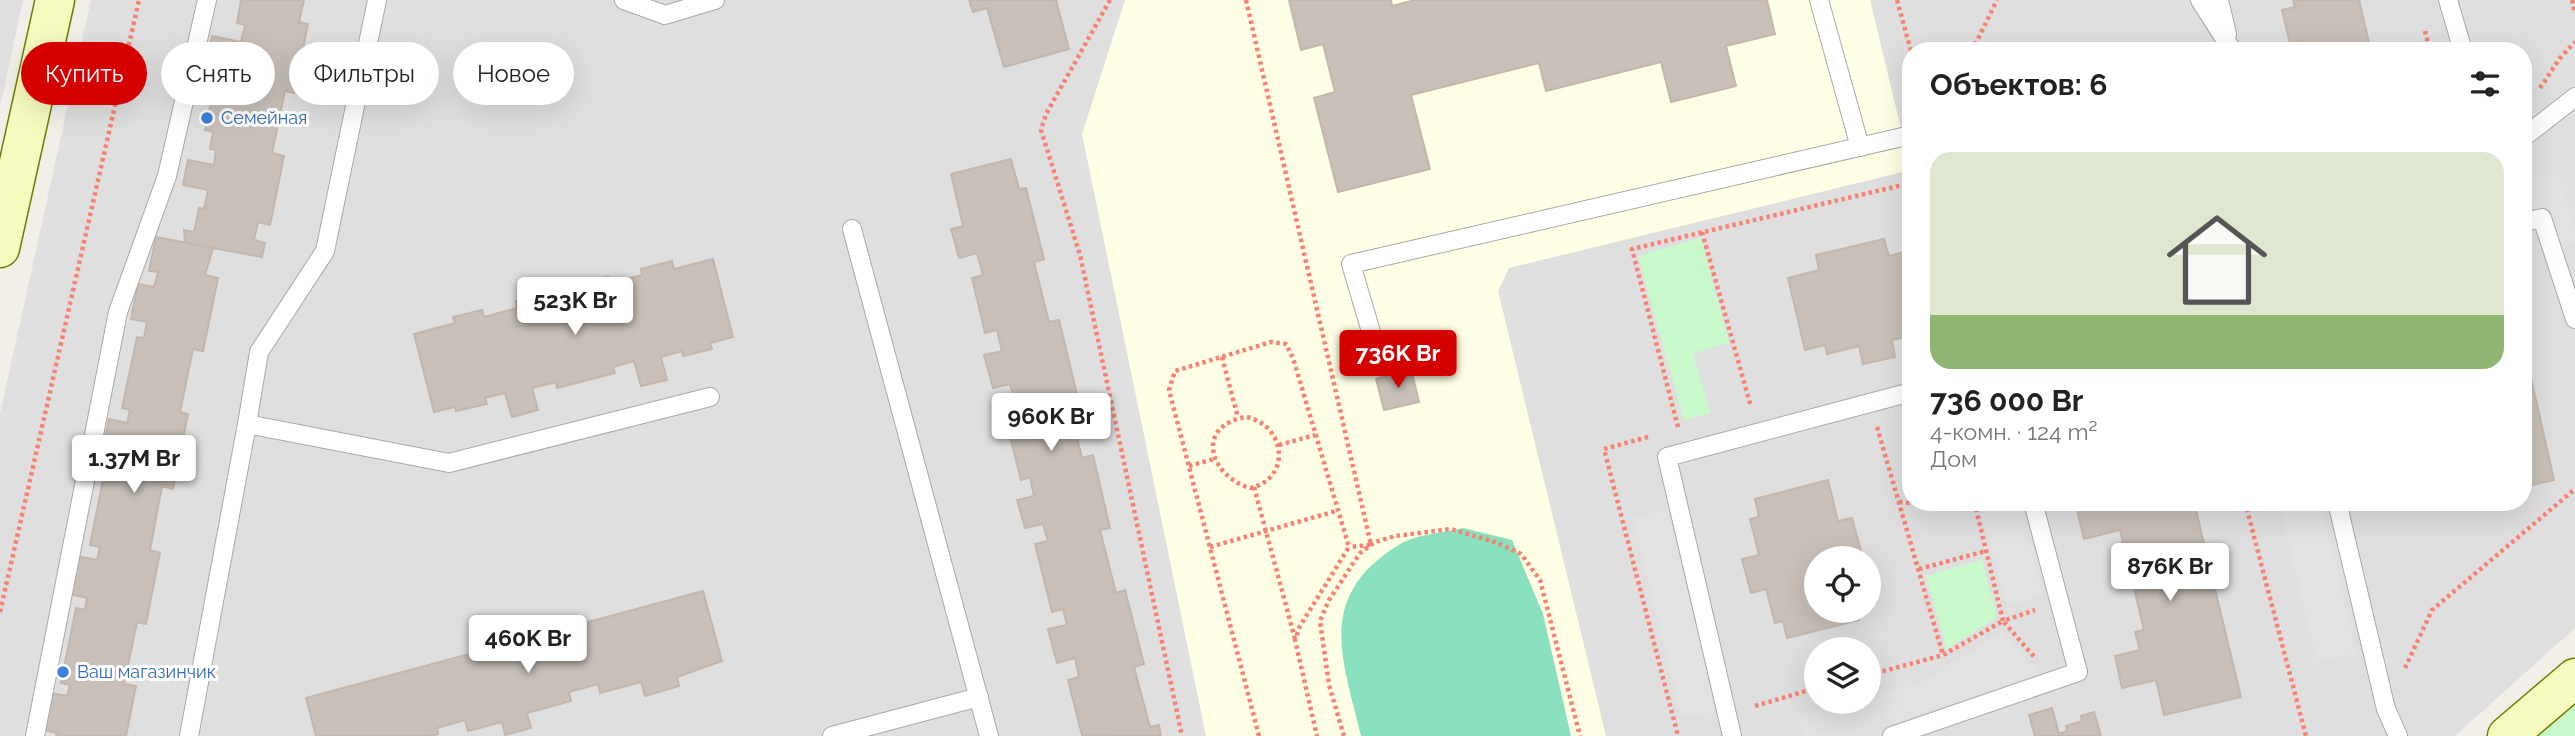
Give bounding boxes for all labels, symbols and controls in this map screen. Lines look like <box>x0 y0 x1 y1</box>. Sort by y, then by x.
chip: Купить <box>21 42 147 105</box>
chip: Снять <box>161 42 275 105</box>
chip: Фильтры <box>289 42 439 105</box>
chip: Новое <box>453 42 574 105</box>
icon: filters <box>2466 65 2504 103</box>
text: Объектов: 6 <box>1930 67 2107 102</box>
place label: Семейная <box>221 107 307 128</box>
marker: Семейная <box>199 110 215 126</box>
icon: home <box>2154 197 2280 323</box>
pin: 523K Br <box>510 278 640 337</box>
text: 523K Br <box>533 286 617 313</box>
pin: 736K Br <box>1333 330 1463 390</box>
text: 736K Br <box>1356 339 1440 366</box>
text: 736 000 Br <box>1930 383 2083 418</box>
pin: 960K Br <box>986 393 1116 453</box>
text: 960K Br <box>1008 402 1094 429</box>
text: 4-комн. · 124 m² <box>1930 418 2098 445</box>
pin: 1.37M Br <box>62 435 206 495</box>
text: 1.37M Br <box>88 444 180 471</box>
text: Дом <box>1930 445 1977 472</box>
pin: 876K Br <box>2105 544 2235 603</box>
map controls <box>1804 546 1881 714</box>
button: locate <box>1804 546 1881 623</box>
text: 876K Br <box>2127 552 2213 579</box>
pin: 460K Br <box>463 616 593 675</box>
text: 460K Br <box>485 624 571 651</box>
button: layers <box>1804 637 1881 714</box>
place label: Ваш магазинчик <box>77 661 216 682</box>
marker: Ваш магазинчик <box>55 664 71 680</box>

